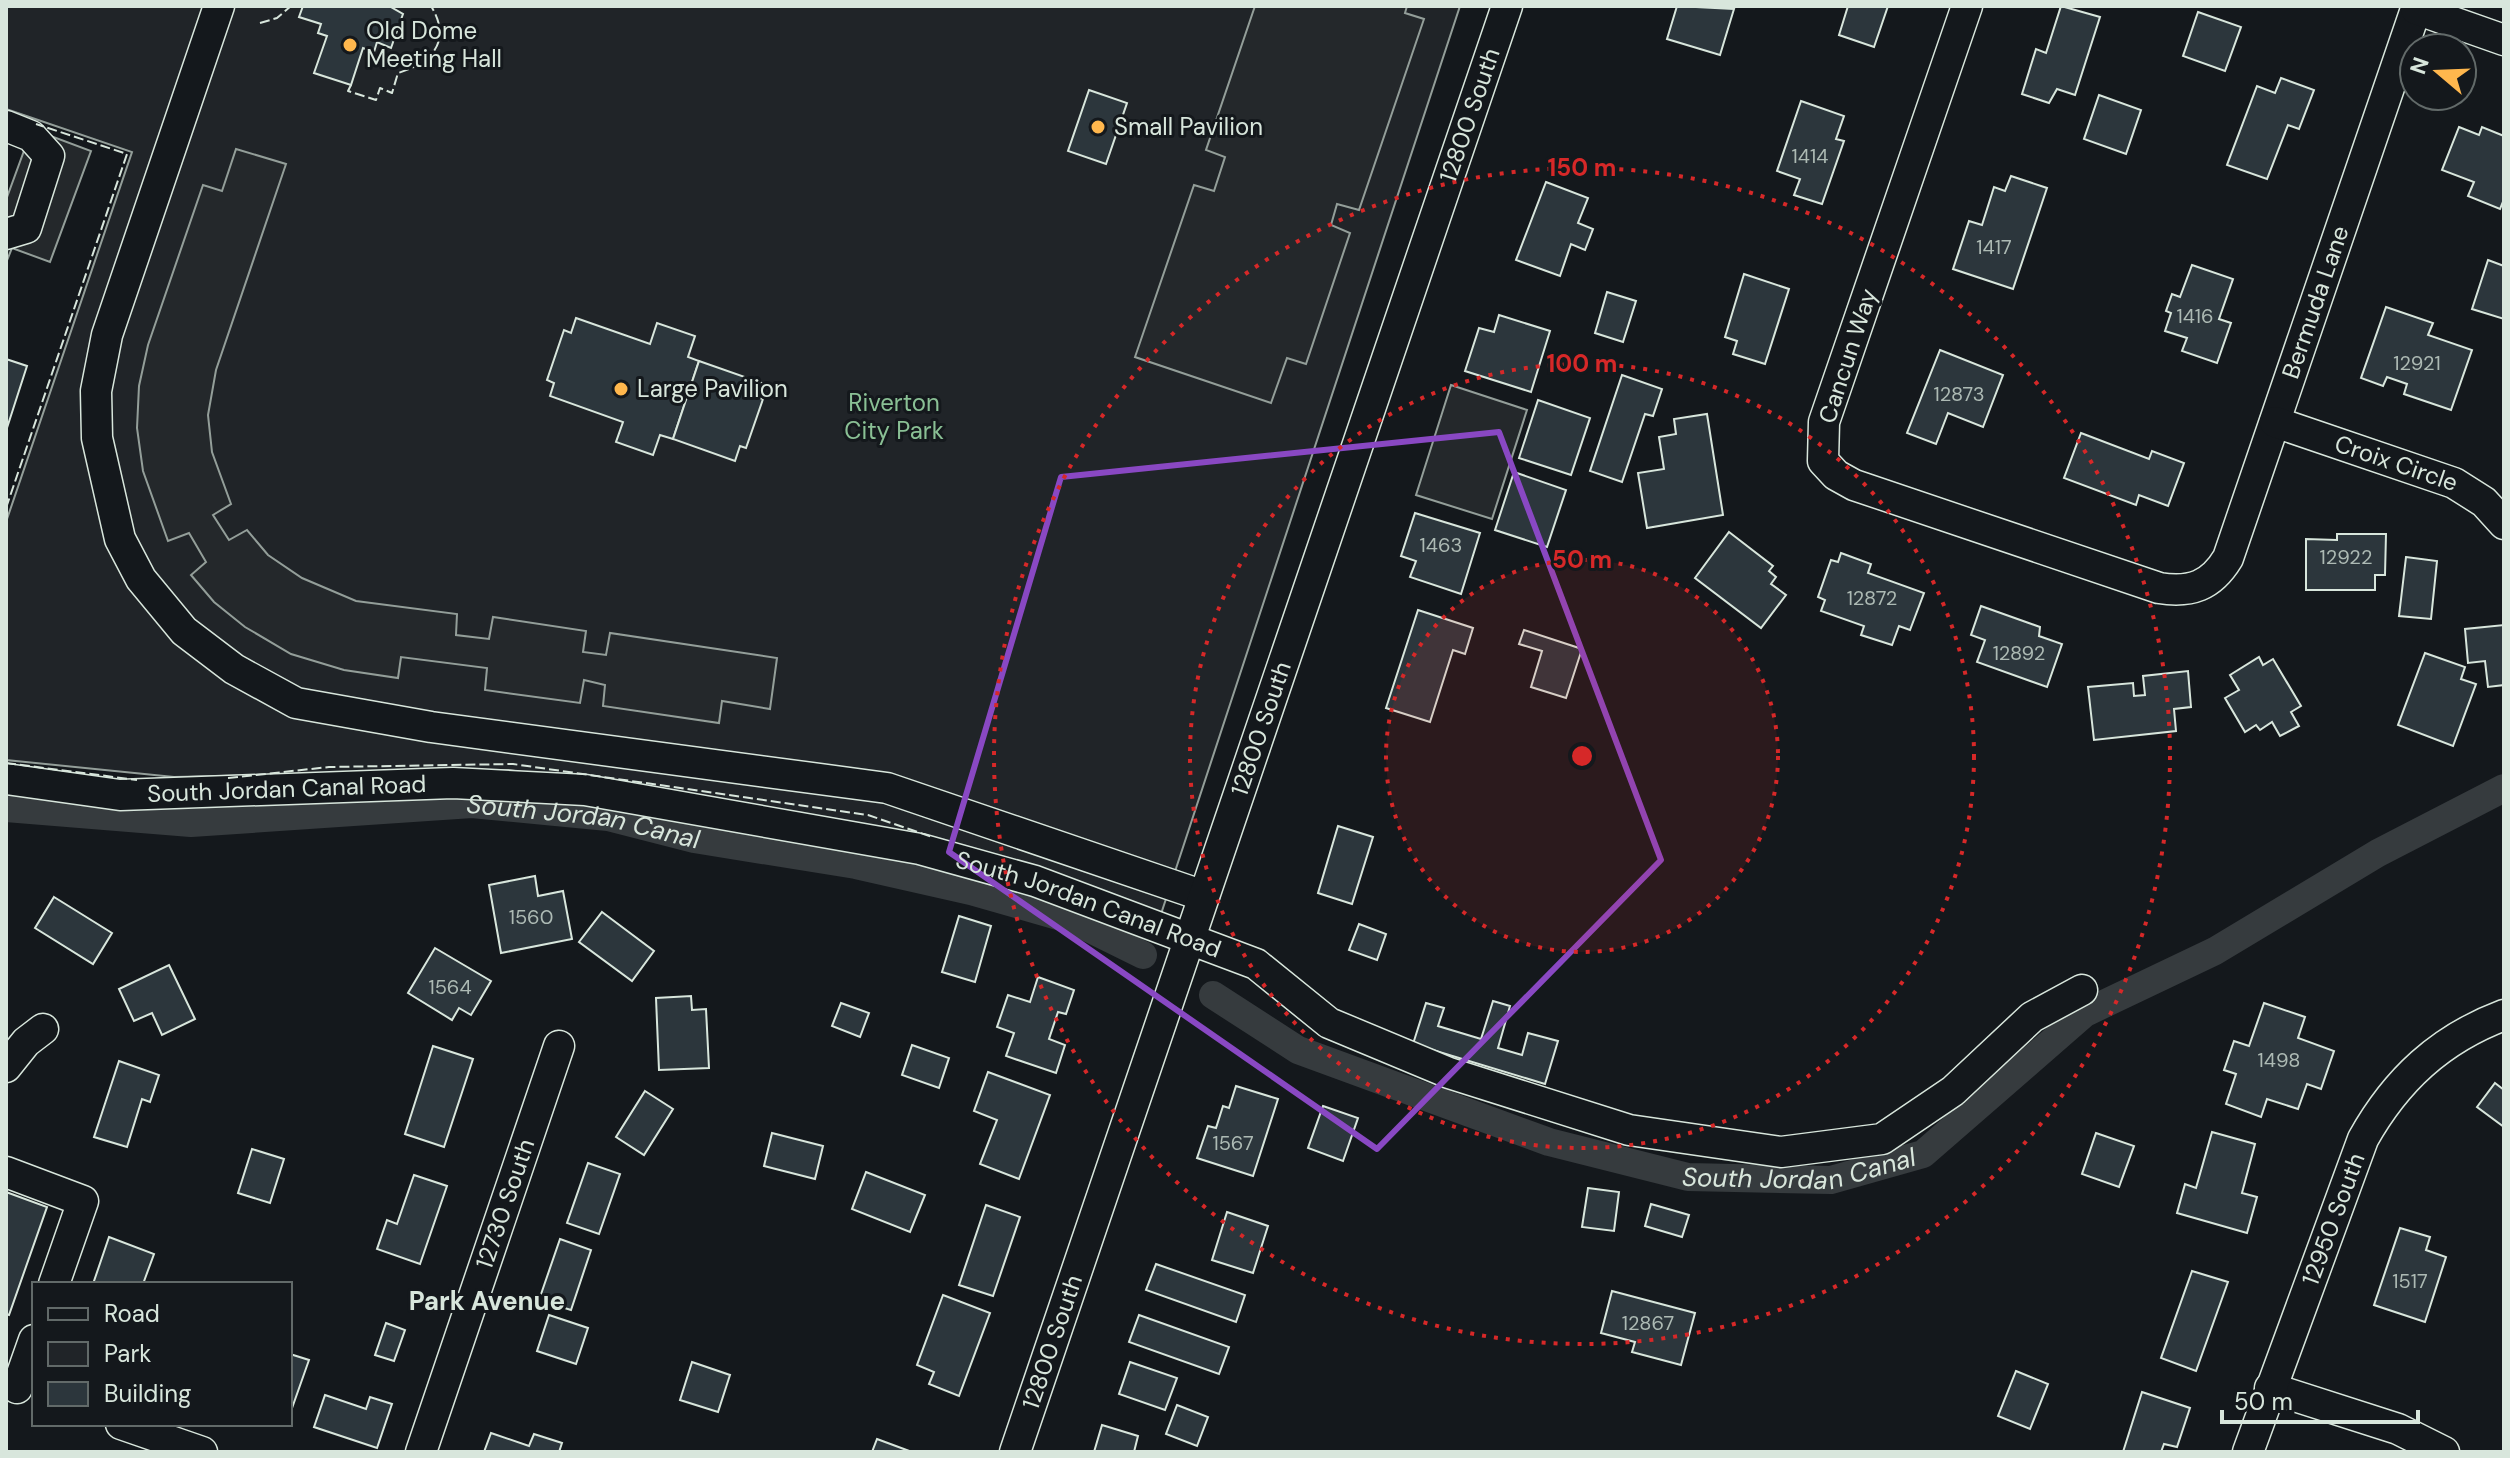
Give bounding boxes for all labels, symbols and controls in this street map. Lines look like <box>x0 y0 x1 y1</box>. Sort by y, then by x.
place label: Old Dome Meeting Hall <box>366 15 502 74</box>
north arrow <box>2398 32 2478 112</box>
marker: Old Dome Meeting Hall <box>341 36 359 54</box>
street label: 12800 South <box>1432 44 1507 186</box>
text: N <box>2403 53 2436 78</box>
place label: Small Pavilion <box>1114 111 1263 142</box>
marker: Small Pavilion <box>1089 118 1107 136</box>
house number: 1414 <box>1792 143 1828 169</box>
text: 150 m <box>1548 152 1616 183</box>
street label: Bermuda Lane <box>2275 221 2356 383</box>
house number: 1417 <box>1976 234 2012 260</box>
street label: Cancun Way <box>1811 285 1884 427</box>
house number: 1416 <box>2176 303 2214 329</box>
text: 100 m <box>1547 348 1617 379</box>
house number: 12921 <box>2393 350 2441 376</box>
place label: Large Pavilion <box>637 373 788 404</box>
marker: Large Pavilion <box>612 380 630 398</box>
house number: 12873 <box>1933 381 1985 407</box>
park label: Riverton City Park <box>844 387 944 446</box>
street label: Croix Circle <box>2331 427 2462 498</box>
house number: 1463 <box>1420 532 1462 558</box>
text: 50 m <box>1552 544 1612 575</box>
house number: 12922 <box>2320 544 2372 570</box>
house number: 12872 <box>1847 585 1897 611</box>
house number: 12892 <box>1993 640 2045 666</box>
street label: 12800 South <box>1223 657 1298 800</box>
centre of rings <box>1568 742 1596 770</box>
street label: South Jordan Canal Road <box>147 768 427 809</box>
water label: South Jordan Canal <box>465 787 703 857</box>
street label: South Jordan Canal Road <box>952 844 1226 965</box>
house number: 1560 <box>509 904 553 930</box>
house number: 1564 <box>428 974 472 1000</box>
house number: 1498 <box>2258 1047 2300 1073</box>
house number: 1567 <box>1212 1130 1254 1156</box>
street label: 12730 South <box>468 1135 541 1273</box>
water label: South Jordan Canal <box>1681 1140 1921 1197</box>
street label: 12950 South <box>2295 1149 2372 1290</box>
house number: 1517 <box>2392 1268 2428 1294</box>
street label: 12800 South <box>1015 1271 1089 1413</box>
legend <box>32 1282 292 1426</box>
district label: Park Avenue <box>409 1284 565 1318</box>
text: Road <box>104 1298 160 1329</box>
house number: 12867 <box>1622 1310 1674 1336</box>
text: Park <box>104 1338 151 1369</box>
scale bar <box>2222 1374 2418 1424</box>
text: Building <box>104 1378 191 1409</box>
text: 50 m <box>2234 1386 2293 1417</box>

